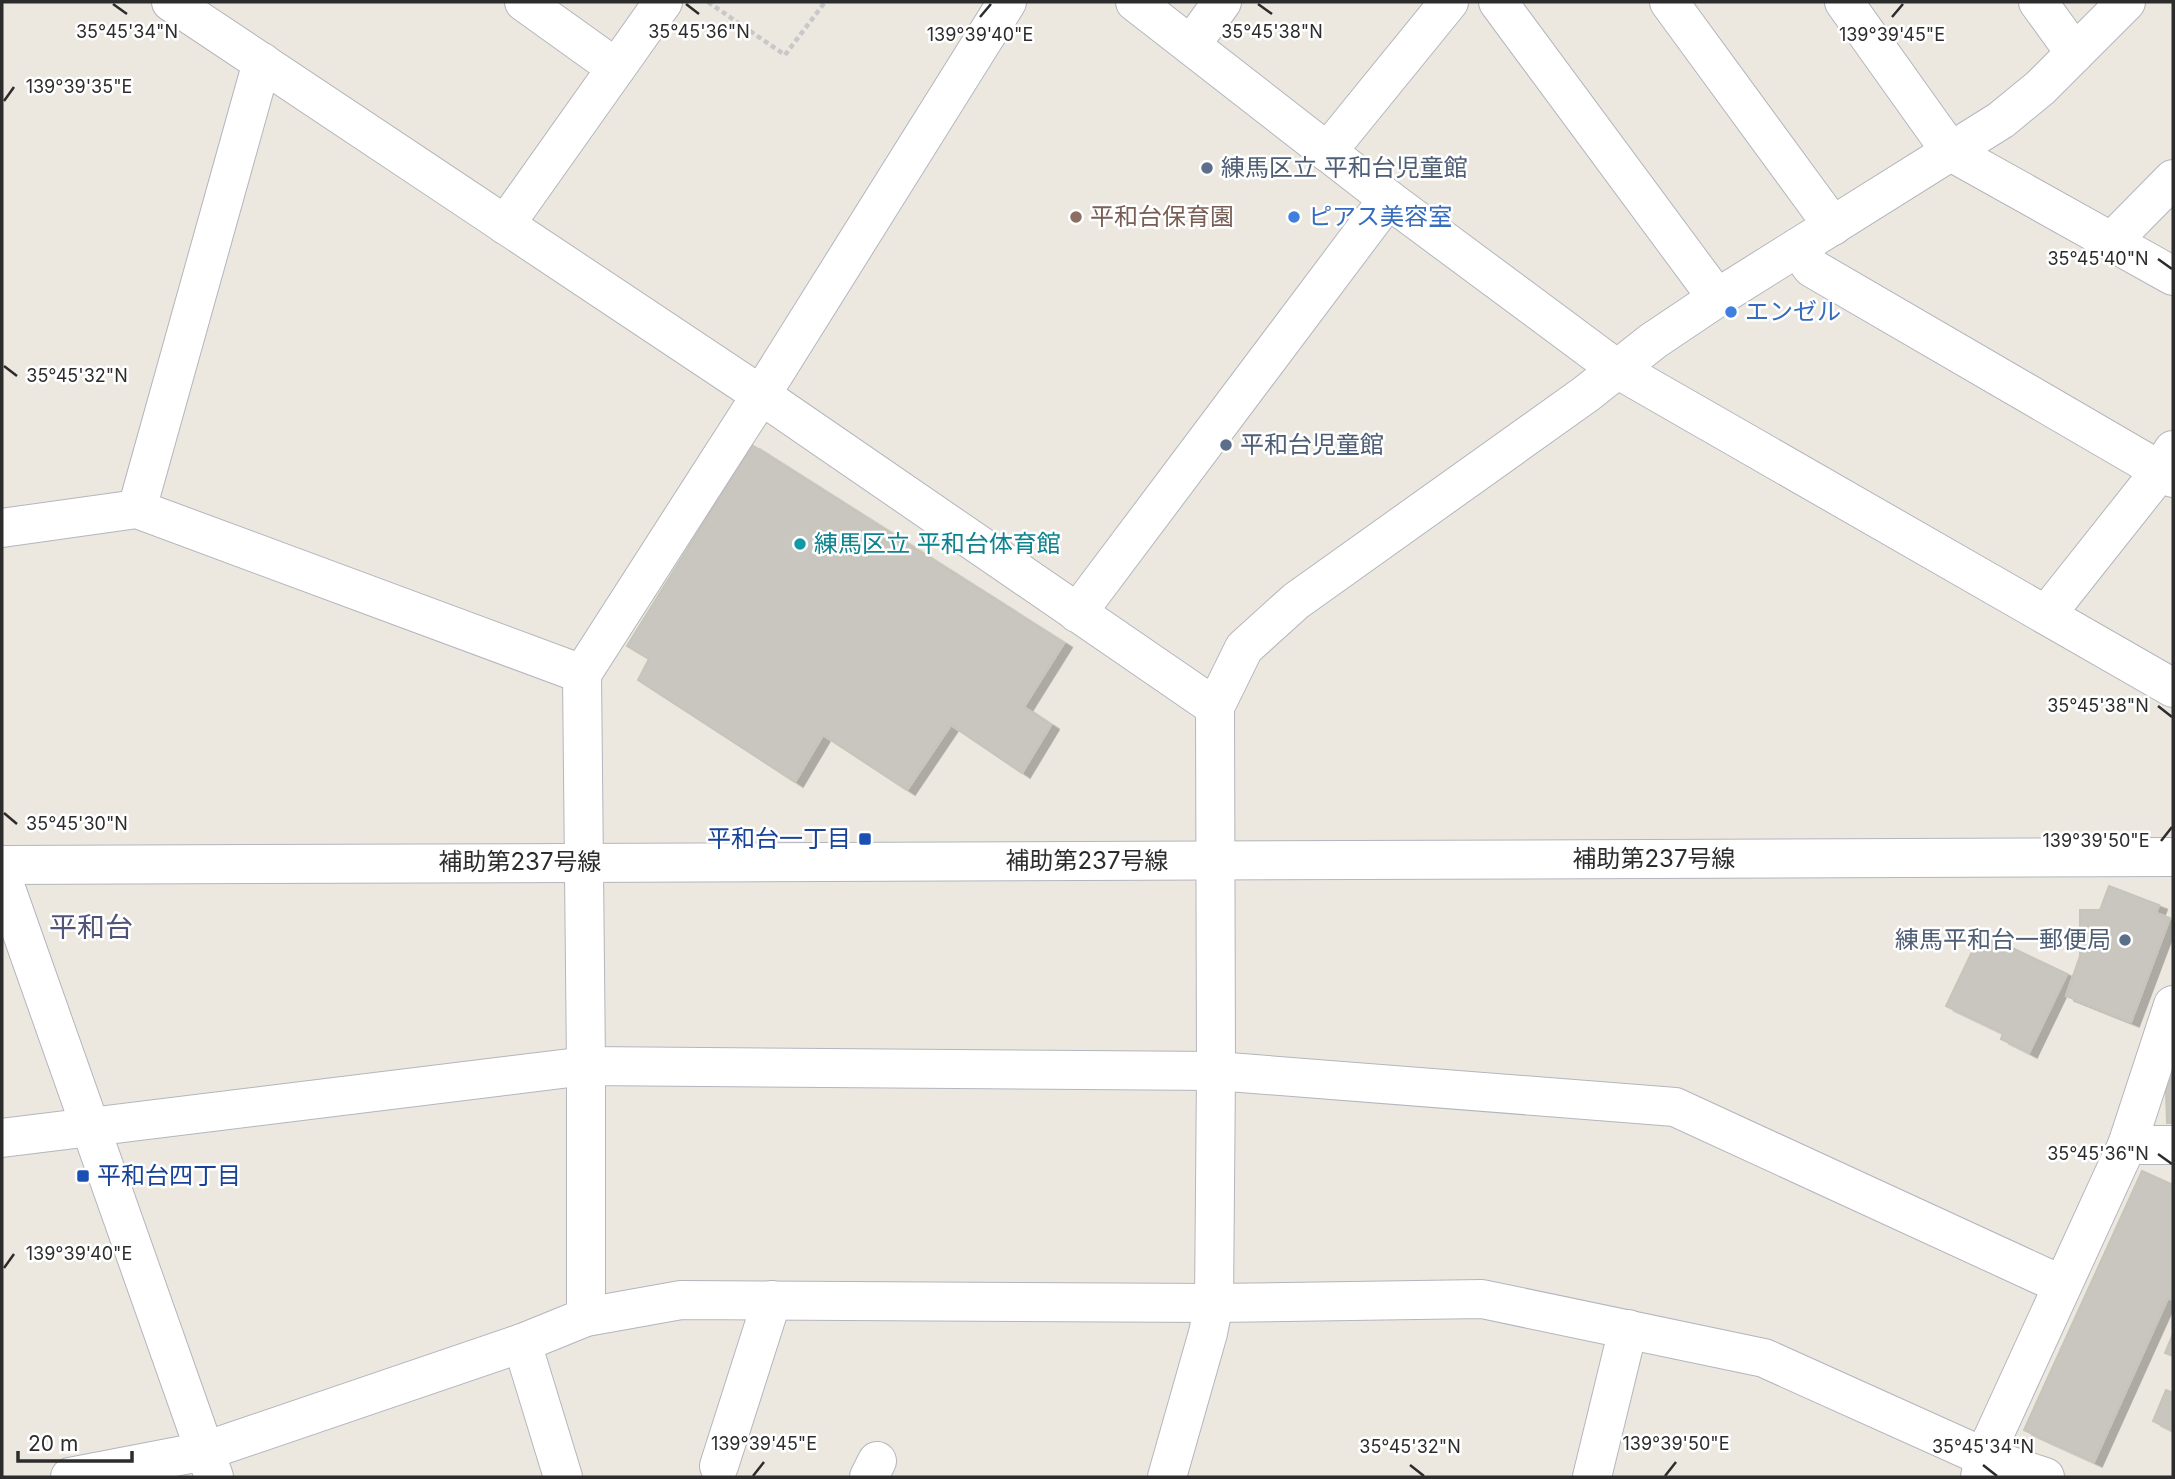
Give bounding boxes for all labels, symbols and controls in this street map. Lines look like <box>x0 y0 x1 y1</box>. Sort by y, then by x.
text: 35°45'34"N <box>76 21 178 42</box>
text: 35°45'36"N <box>648 21 750 42</box>
text: 35°45'38"N <box>1221 21 1323 42</box>
text: 139°39'40"E <box>927 24 1033 45</box>
text: 139°39'45"E <box>1839 24 1945 45</box>
text: 139°39'35"E <box>26 76 132 97</box>
place label: 練馬区立 平和台児童館 <box>1221 153 1468 182</box>
marker: 練馬区立 平和台児童館 <box>1199 160 1215 176</box>
place label: 平和台保育園 <box>1090 202 1234 231</box>
place label: ピアス美容室 <box>1308 202 1452 231</box>
marker: 平和台保育園 <box>1068 209 1084 225</box>
marker: ピアス美容室 <box>1286 209 1302 225</box>
text: 35°45'40"N <box>2047 248 2149 269</box>
place label: エンゼル <box>1745 297 1841 326</box>
marker: エンゼル <box>1723 304 1739 320</box>
text: 35°45'32"N <box>26 365 128 386</box>
place label: 平和台児童館 <box>1240 430 1384 459</box>
marker: 平和台児童館 <box>1218 437 1234 453</box>
place label: 練馬区立 平和台体育館 <box>814 529 1061 558</box>
marker: 練馬区立 平和台体育館 <box>792 536 808 552</box>
text: 35°45'38"N <box>2047 695 2149 716</box>
text: 35°45'30"N <box>26 813 128 834</box>
place label: 平和台一丁目 <box>707 824 851 853</box>
text: 139°39'50"E <box>2043 830 2149 851</box>
marker: 平和台一丁目 <box>857 831 873 847</box>
street label: 補助第237号線 <box>1572 844 1736 873</box>
street label: 補助第237号線 <box>1005 846 1169 875</box>
street label: 補助第237号線 <box>438 847 602 876</box>
district label: 平和台 <box>49 910 133 944</box>
place label: 練馬平和台一郵便局 <box>1895 925 2111 954</box>
marker: 練馬平和台一郵便局 <box>2117 932 2133 948</box>
text: 35°45'36"N <box>2047 1143 2149 1164</box>
place label: 平和台四丁目 <box>97 1161 241 1190</box>
marker: 平和台四丁目 <box>75 1168 91 1184</box>
text: 139°39'40"E <box>26 1243 132 1264</box>
scale bar <box>18 1420 131 1464</box>
text: 20 m <box>28 1431 78 1456</box>
text: 139°39'45"E <box>711 1433 817 1454</box>
text: 139°39'50"E <box>1623 1433 1729 1454</box>
text: 35°45'32"N <box>1359 1436 1461 1457</box>
text: 35°45'34"N <box>1932 1436 2034 1457</box>

